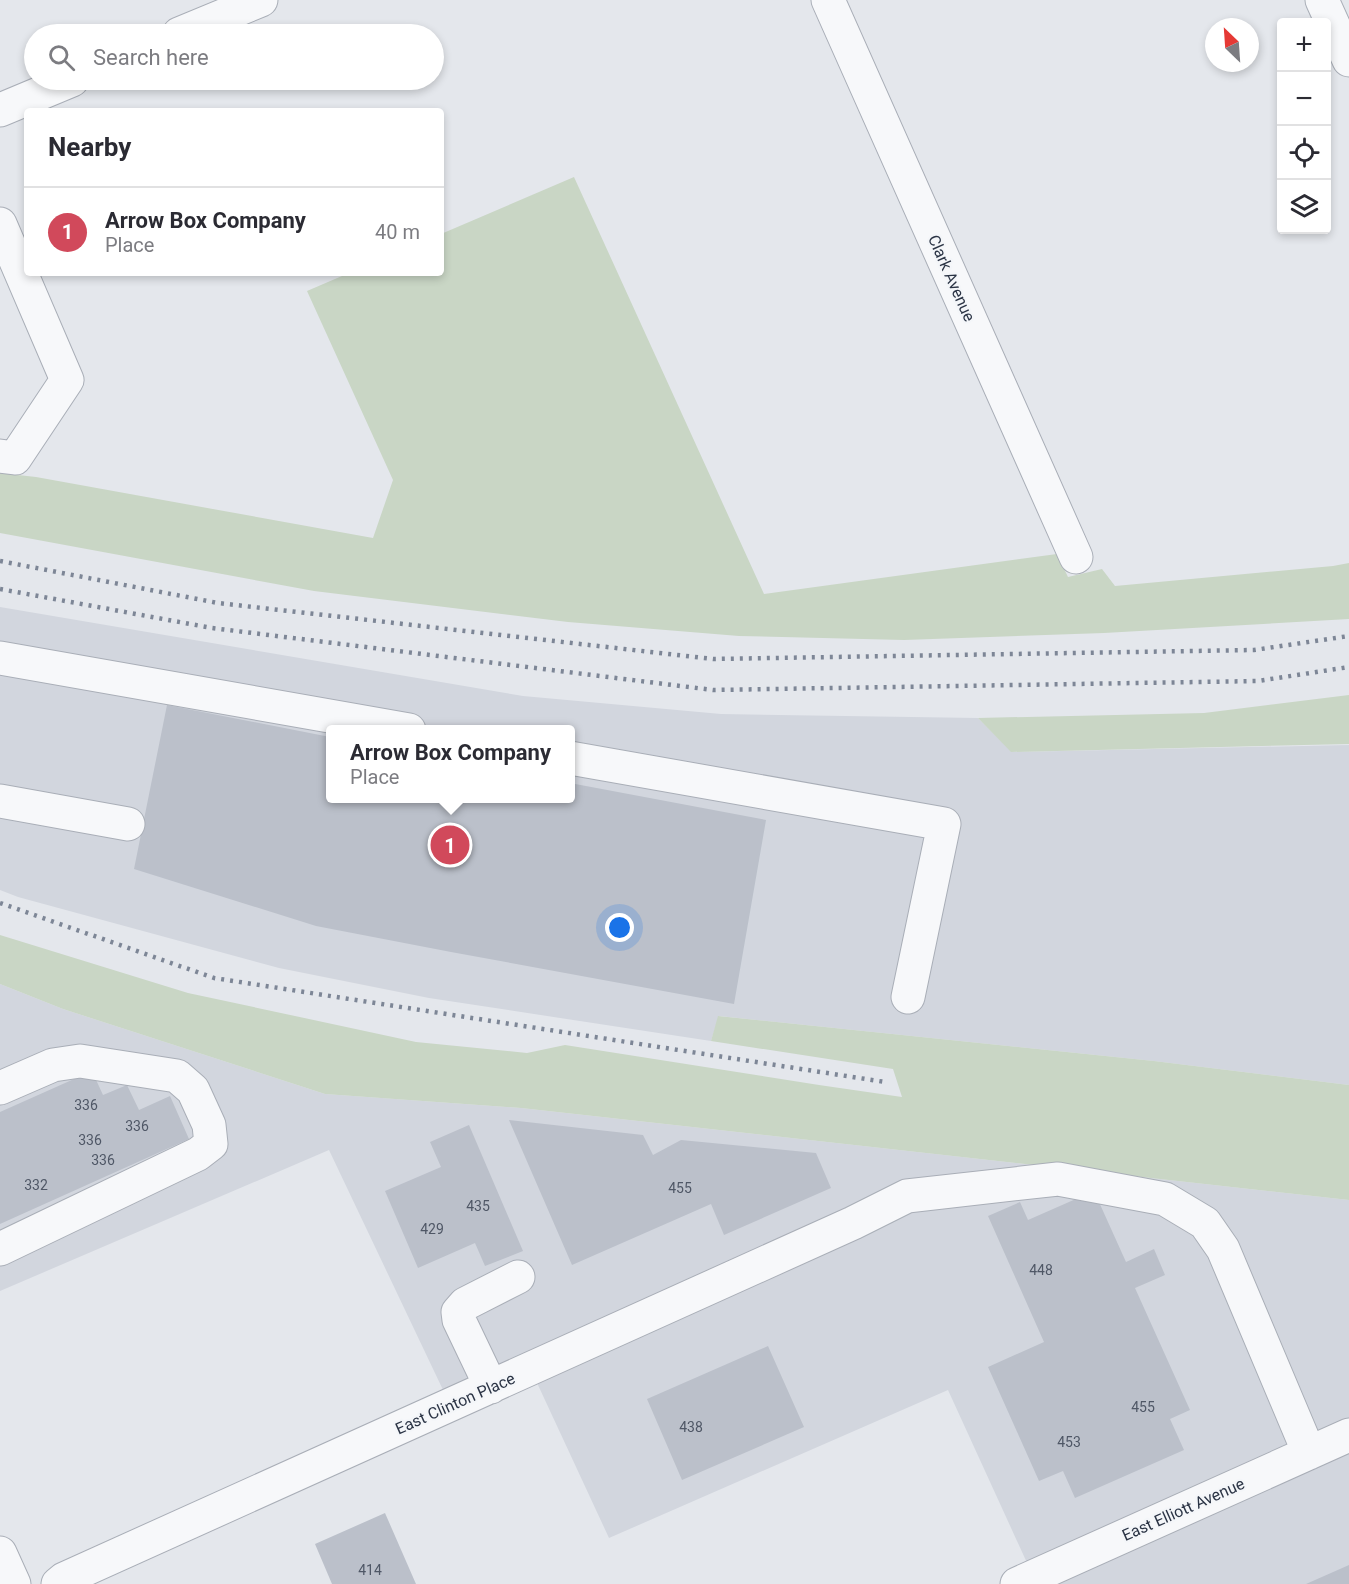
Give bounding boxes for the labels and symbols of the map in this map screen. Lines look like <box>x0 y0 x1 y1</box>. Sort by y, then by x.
north arrow <box>1205 18 1259 72</box>
street label: Clark Avenue <box>924 232 979 324</box>
pin: 1 <box>430 822 470 868</box>
your location <box>605 913 634 942</box>
house number: 336 <box>74 1097 98 1113</box>
house number: 336 <box>125 1118 149 1134</box>
house number: 336 <box>78 1132 102 1148</box>
house number: 336 <box>91 1152 115 1168</box>
house number: 332 <box>24 1177 48 1193</box>
house number: 455 <box>668 1180 692 1196</box>
house number: 435 <box>466 1198 490 1214</box>
house number: 429 <box>420 1221 444 1237</box>
house number: 448 <box>1029 1262 1053 1278</box>
street label: East Clinton Place <box>392 1369 518 1438</box>
house number: 455 <box>1131 1399 1155 1415</box>
house number: 438 <box>679 1419 703 1435</box>
house number: 453 <box>1057 1434 1081 1450</box>
street label: East Elliott Avenue <box>1119 1474 1247 1545</box>
house number: 414 <box>358 1562 382 1578</box>

